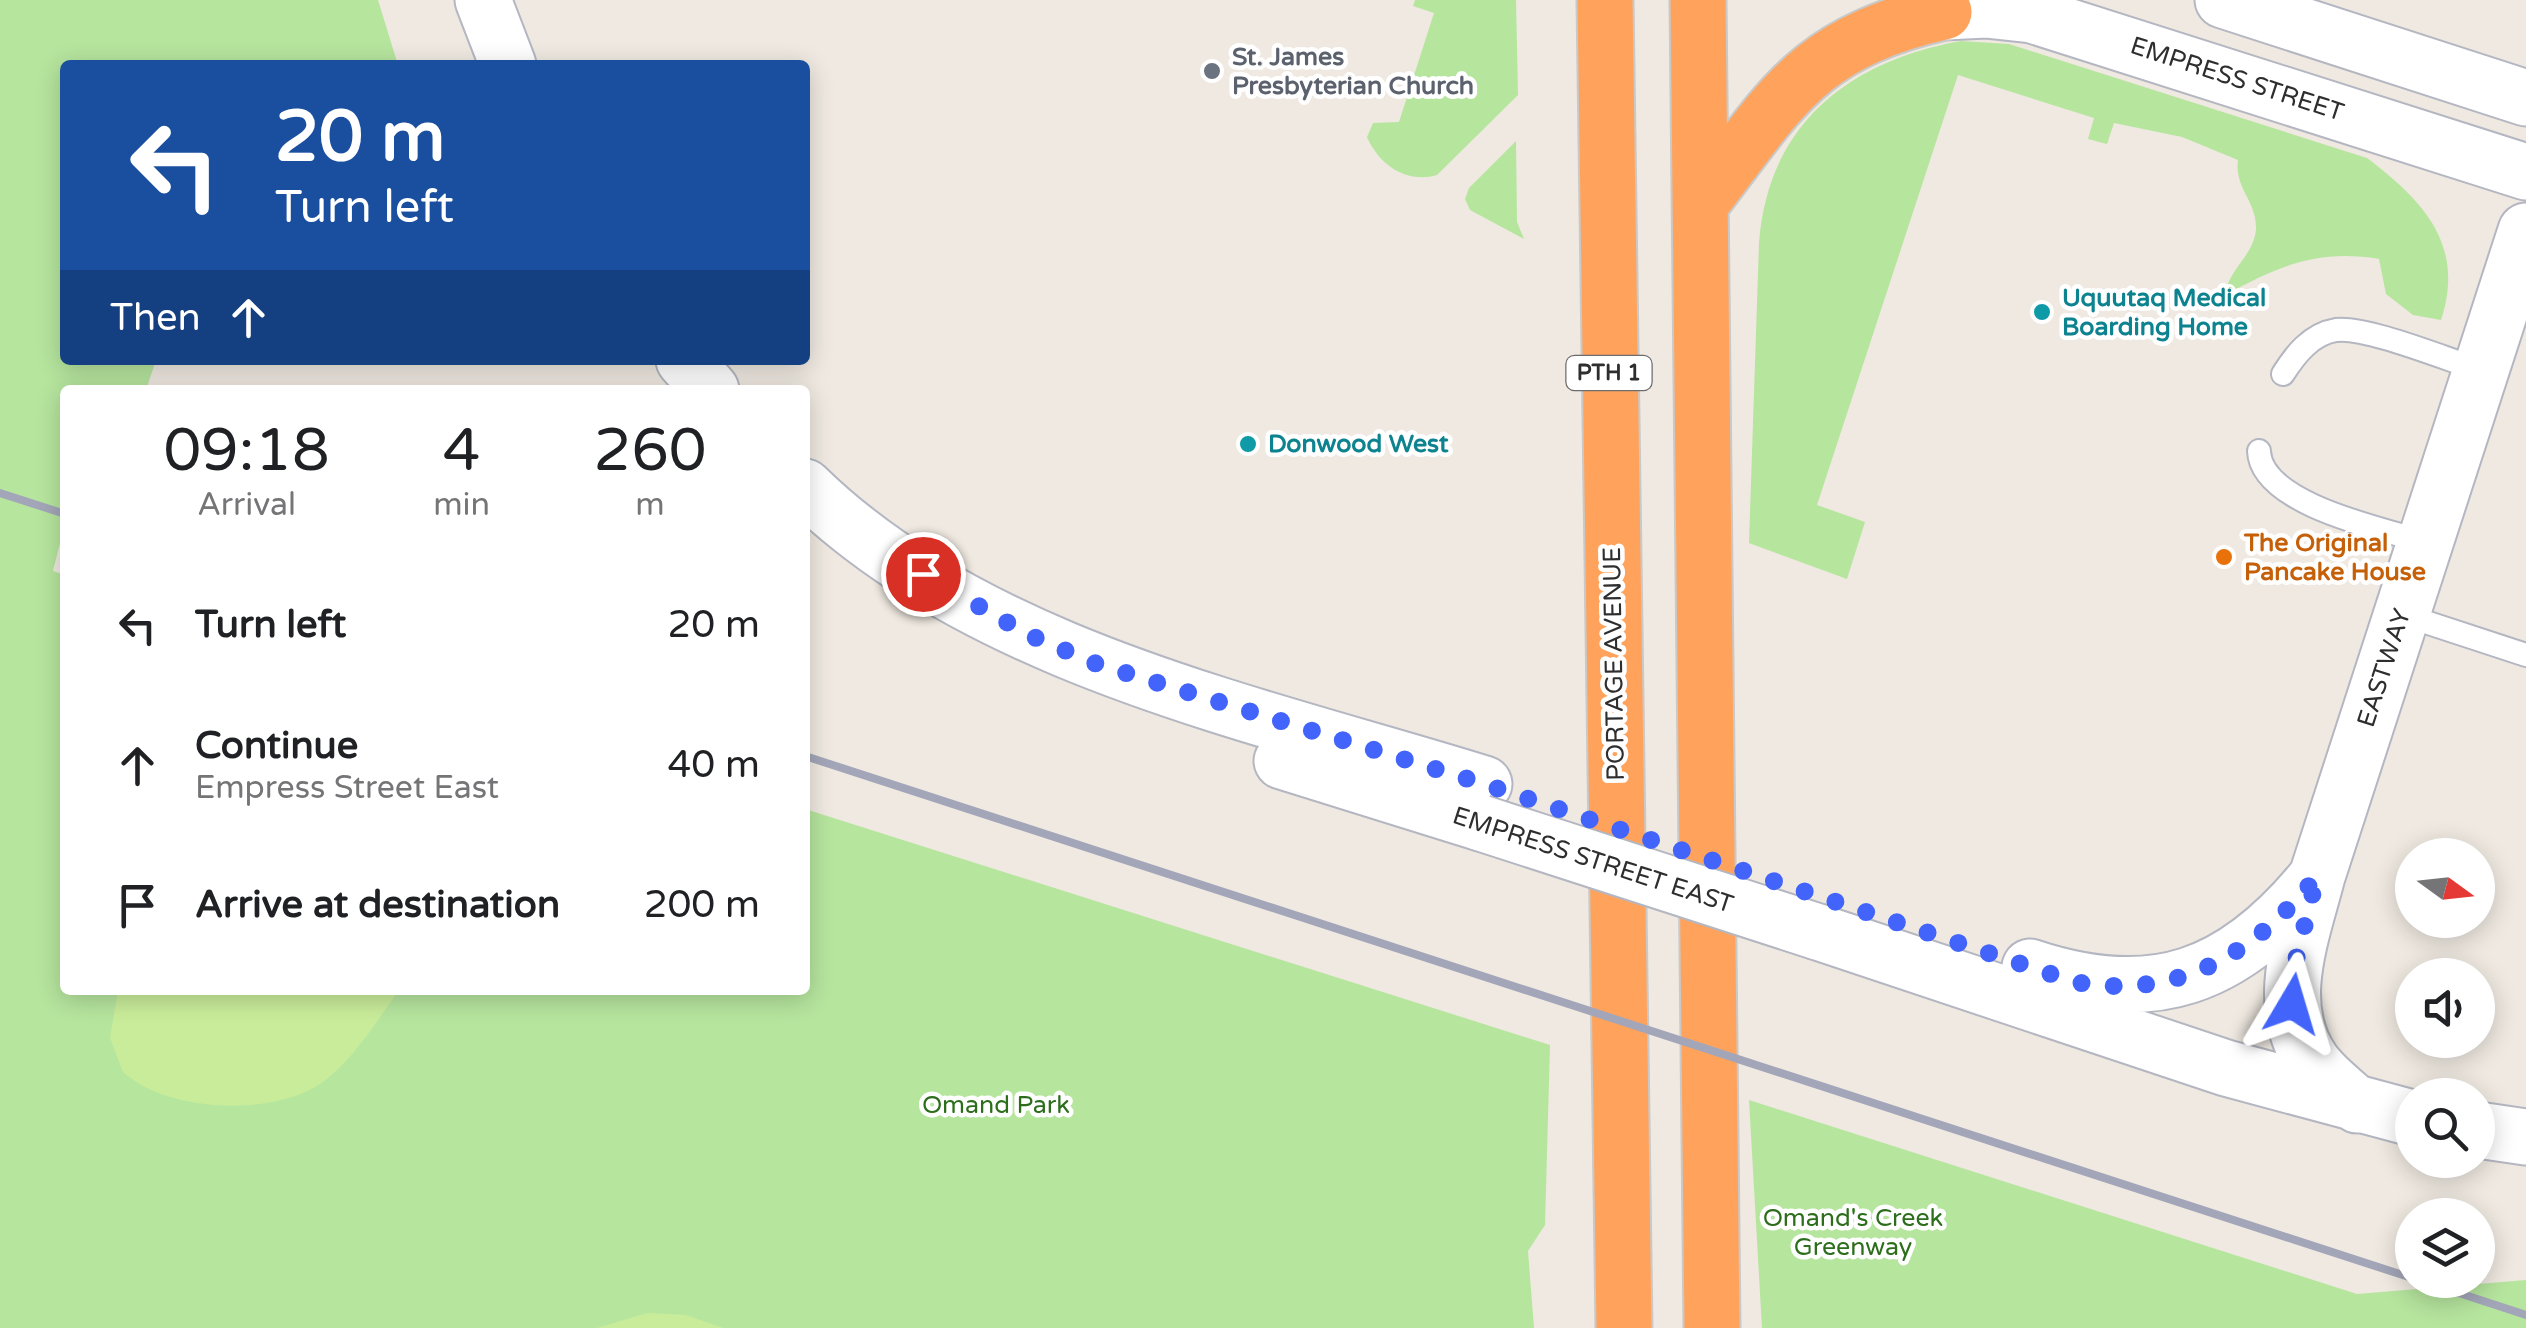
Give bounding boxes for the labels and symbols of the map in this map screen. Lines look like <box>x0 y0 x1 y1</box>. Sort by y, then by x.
street label: EMPRESS STREET <box>2127 30 2347 128</box>
place label: St. James Presbyterian Church <box>1232 42 1474 101</box>
marker: St. James Presbyterian Church <box>1201 60 1223 82</box>
place label: Uquutaq Medical Boarding Home <box>2062 283 2266 342</box>
marker: Uquutaq Medical Boarding Home <box>2031 301 2053 323</box>
road number: PTH 1 <box>1566 356 1652 390</box>
place label: Donwood West <box>1268 429 1449 459</box>
marker: Donwood West <box>1237 433 1259 455</box>
place label: The Original Pancake House <box>2243 528 2426 587</box>
pin <box>881 532 966 617</box>
marker: The Original Pancake House <box>2213 546 2235 568</box>
street label: PORTAGE AVENUE <box>1597 547 1631 781</box>
street label: EASTWAY <box>2351 605 2417 731</box>
street label: EMPRESS STREET EAST <box>1449 800 1737 920</box>
north arrow <box>2395 838 2495 938</box>
position arrow <box>2240 952 2344 1056</box>
park label: Omand Park <box>922 1090 1070 1120</box>
park label: Omand's Creek Greenway <box>1763 1203 1943 1262</box>

